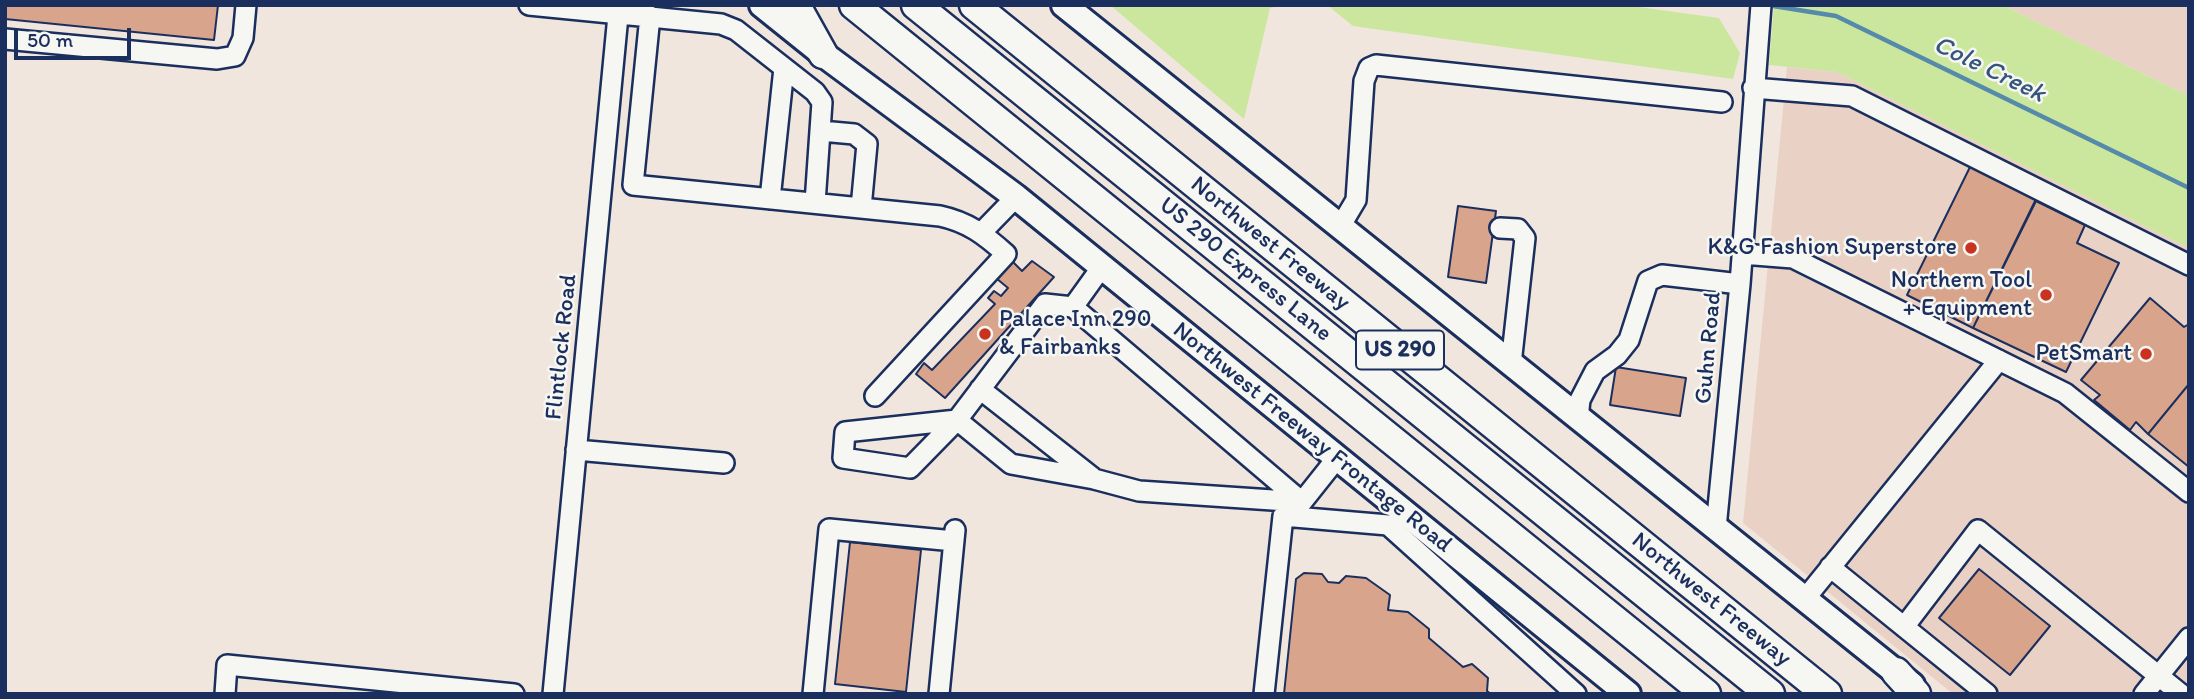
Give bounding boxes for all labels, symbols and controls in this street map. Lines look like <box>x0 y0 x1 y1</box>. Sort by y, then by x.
scale bar <box>18 14 135 58</box>
text: 50 m <box>27 27 73 52</box>
water label: Cole Creek <box>1928 30 2050 110</box>
street label: Northwest Freeway <box>1184 171 1356 317</box>
street label: US 290 Express Lane <box>1153 191 1337 349</box>
place label: K&G Fashion Superstore <box>1707 234 1957 262</box>
marker: K&G Fashion Superstore <box>1963 240 1979 256</box>
place label: Northern Tool + Equipment <box>1891 267 2032 323</box>
street label: Flintlock Road <box>540 273 584 421</box>
marker: Northern Tool + Equipment <box>2038 287 2054 303</box>
street label: Guhn Road <box>1690 291 1728 405</box>
place label: Palace Inn 290 & Fairbanks <box>999 306 1152 362</box>
street label: Northwest Freeway Frontage Road <box>1166 316 1458 560</box>
marker: Palace Inn 290 & Fairbanks <box>977 326 993 342</box>
road number: US 290 <box>1356 330 1444 370</box>
place label: PetSmart <box>2035 340 2132 368</box>
marker: PetSmart <box>2138 346 2154 362</box>
street label: Northwest Freeway <box>1625 527 1797 673</box>

